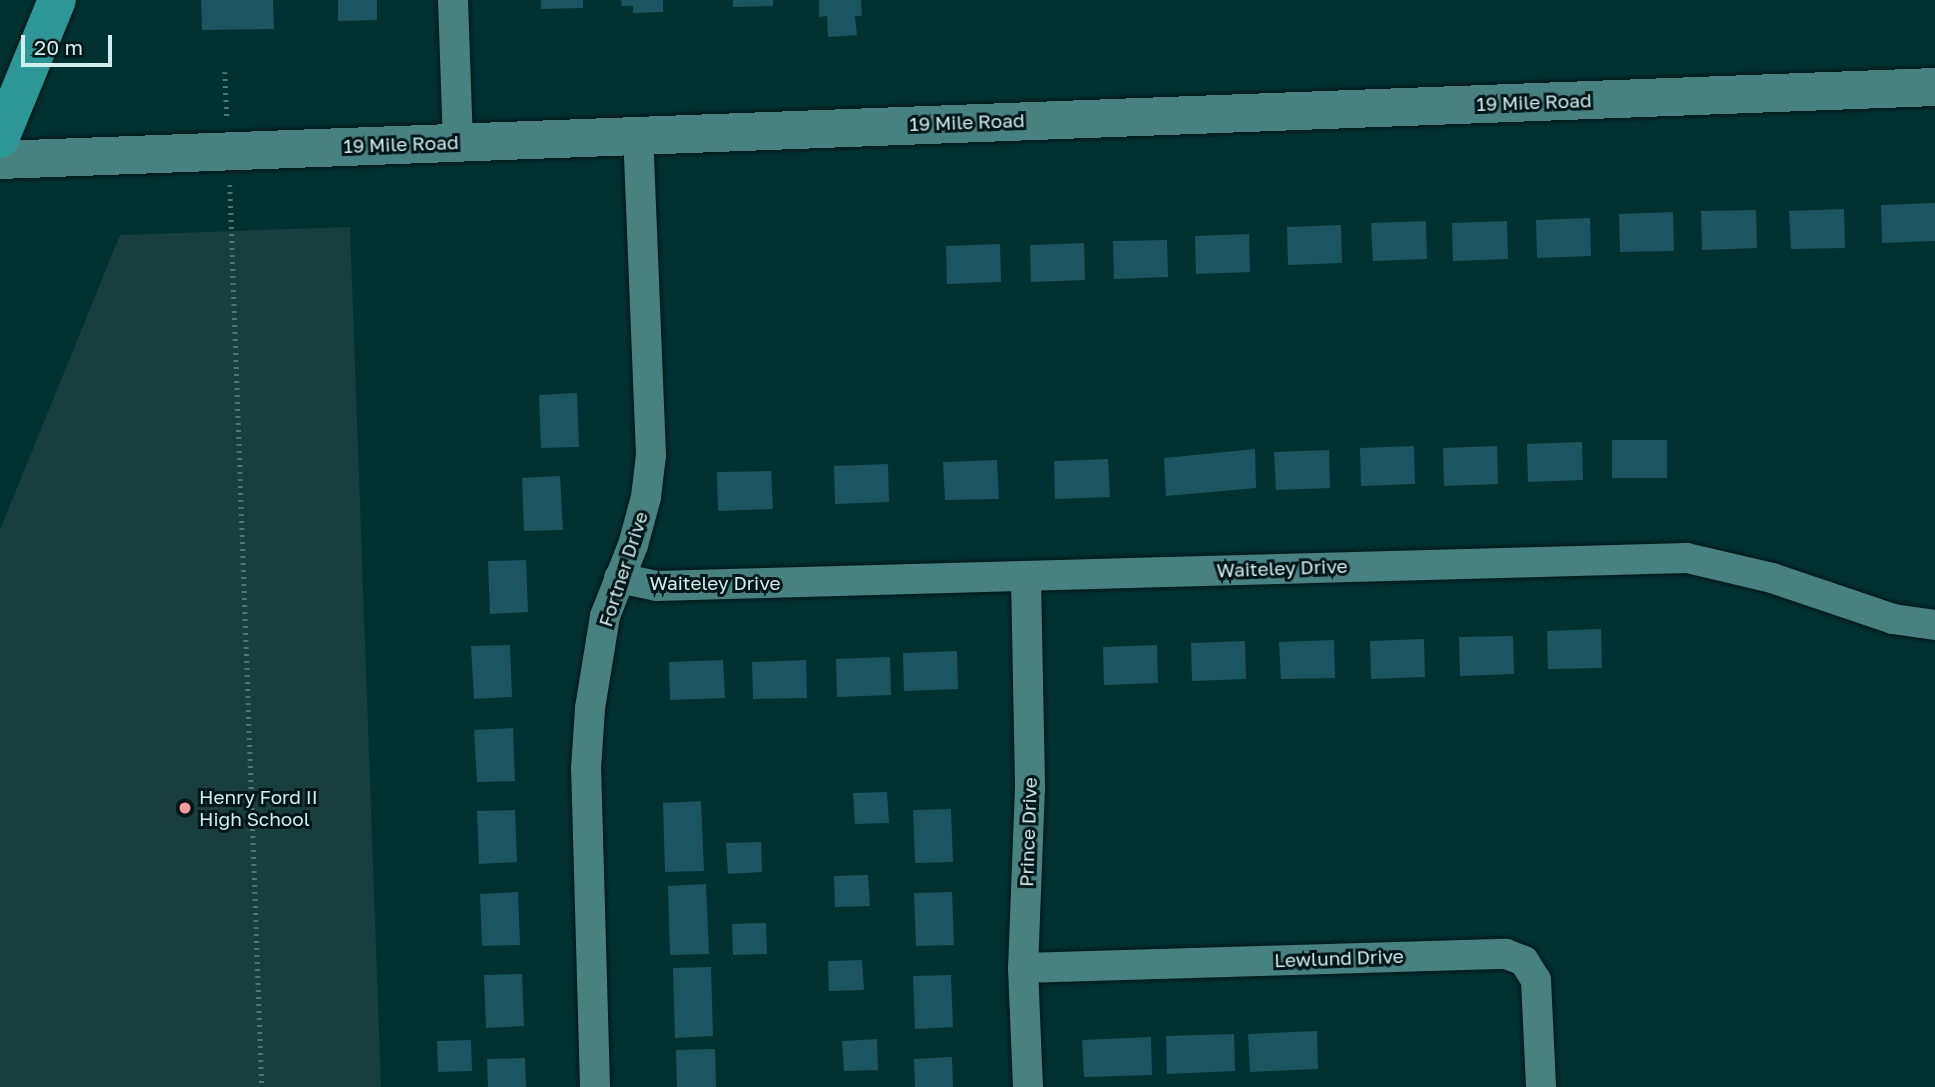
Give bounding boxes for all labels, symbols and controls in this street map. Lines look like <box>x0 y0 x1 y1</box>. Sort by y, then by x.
scale bar <box>24 21 116 65</box>
text: 20 m <box>34 34 83 60</box>
street label: 19 Mile Road <box>1476 89 1592 115</box>
street label: 19 Mile Road <box>909 109 1025 135</box>
street label: 19 Mile Road <box>343 131 459 157</box>
street label: Fortner Drive <box>594 508 652 630</box>
street label: Waiteley Drive <box>1216 554 1348 582</box>
street label: Waiteley Drive <box>650 572 780 594</box>
street label: Prince Drive <box>1015 777 1041 887</box>
place label: Henry Ford II High School <box>199 786 318 830</box>
marker: Henry Ford II High School <box>177 800 193 816</box>
street label: Lewlund Drive <box>1274 944 1404 972</box>

